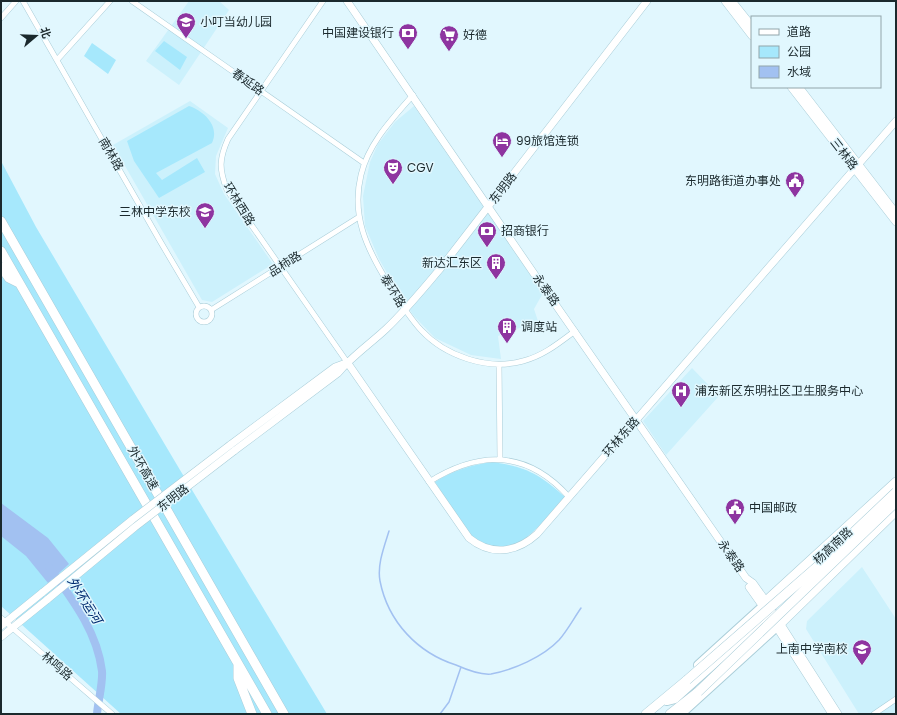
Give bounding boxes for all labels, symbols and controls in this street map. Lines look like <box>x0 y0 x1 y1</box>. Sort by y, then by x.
school or university icon: 小叮当幼儿园 <box>175 11 197 39</box>
place label: 小叮当幼儿园 <box>200 13 272 30</box>
north arrow <box>16 16 56 56</box>
legend <box>751 16 881 88</box>
bank icon: 中国建设银行 <box>397 22 419 50</box>
text: 道路 <box>787 23 811 40</box>
place label: 中国建设银行 <box>322 24 394 41</box>
supermarket icon: 好德 <box>438 24 460 52</box>
text: 北 <box>36 25 55 41</box>
place label: 好德 <box>463 26 487 43</box>
text: 公园 <box>787 43 811 60</box>
text: 水域 <box>787 63 811 80</box>
street label: 春延路 <box>229 64 268 99</box>
hotel icon: 99旅馆连锁 <box>491 130 513 158</box>
place label: 99旅馆连锁 <box>516 132 579 149</box>
street label: 南林路 <box>95 134 128 174</box>
street label: 三林路 <box>827 134 862 173</box>
theatre icon: CGV <box>382 157 404 185</box>
place label: CGV <box>407 159 434 176</box>
street label: 东明路 <box>485 168 520 207</box>
public building icon: 东明路街道办事处 <box>784 170 806 198</box>
place label: 东明路街道办事处 <box>685 172 781 189</box>
street label: 环林西路 <box>219 179 259 229</box>
school or university icon: 三林中学东校 <box>194 201 216 229</box>
place label: 三林中学东校 <box>119 203 191 220</box>
bank icon: 招商银行 <box>476 220 498 248</box>
place label: 招商银行 <box>501 222 549 239</box>
street label: 品柿路 <box>265 247 305 280</box>
building icon: 新达汇东区 <box>485 252 507 280</box>
place label: 新达汇东区 <box>422 254 482 271</box>
street label: 永泰路 <box>529 270 564 309</box>
street label: 泰环路 <box>377 271 410 311</box>
building icon: 调度站 <box>496 316 518 344</box>
place label: 调度站 <box>521 318 557 335</box>
hospital icon: 浦东新区东明社区卫生服务中心 <box>670 380 692 408</box>
place label: 浦东新区东明社区卫生服务中心 <box>695 382 863 399</box>
street label: 环林东路 <box>598 413 643 460</box>
street label: 外环高速 <box>124 443 163 493</box>
street label: 东明路 <box>153 480 192 515</box>
public building icon: 中国邮政 <box>724 497 746 525</box>
place label: 中国邮政 <box>749 499 797 516</box>
street label: 杨高南路 <box>809 523 856 568</box>
street label: 永泰路 <box>714 536 749 575</box>
water label: 外环运河 <box>63 573 108 630</box>
school or university icon: 上南中学南校 <box>851 638 873 666</box>
place label: 上南中学南校 <box>776 640 848 657</box>
street label: 林鸣路 <box>38 647 76 684</box>

